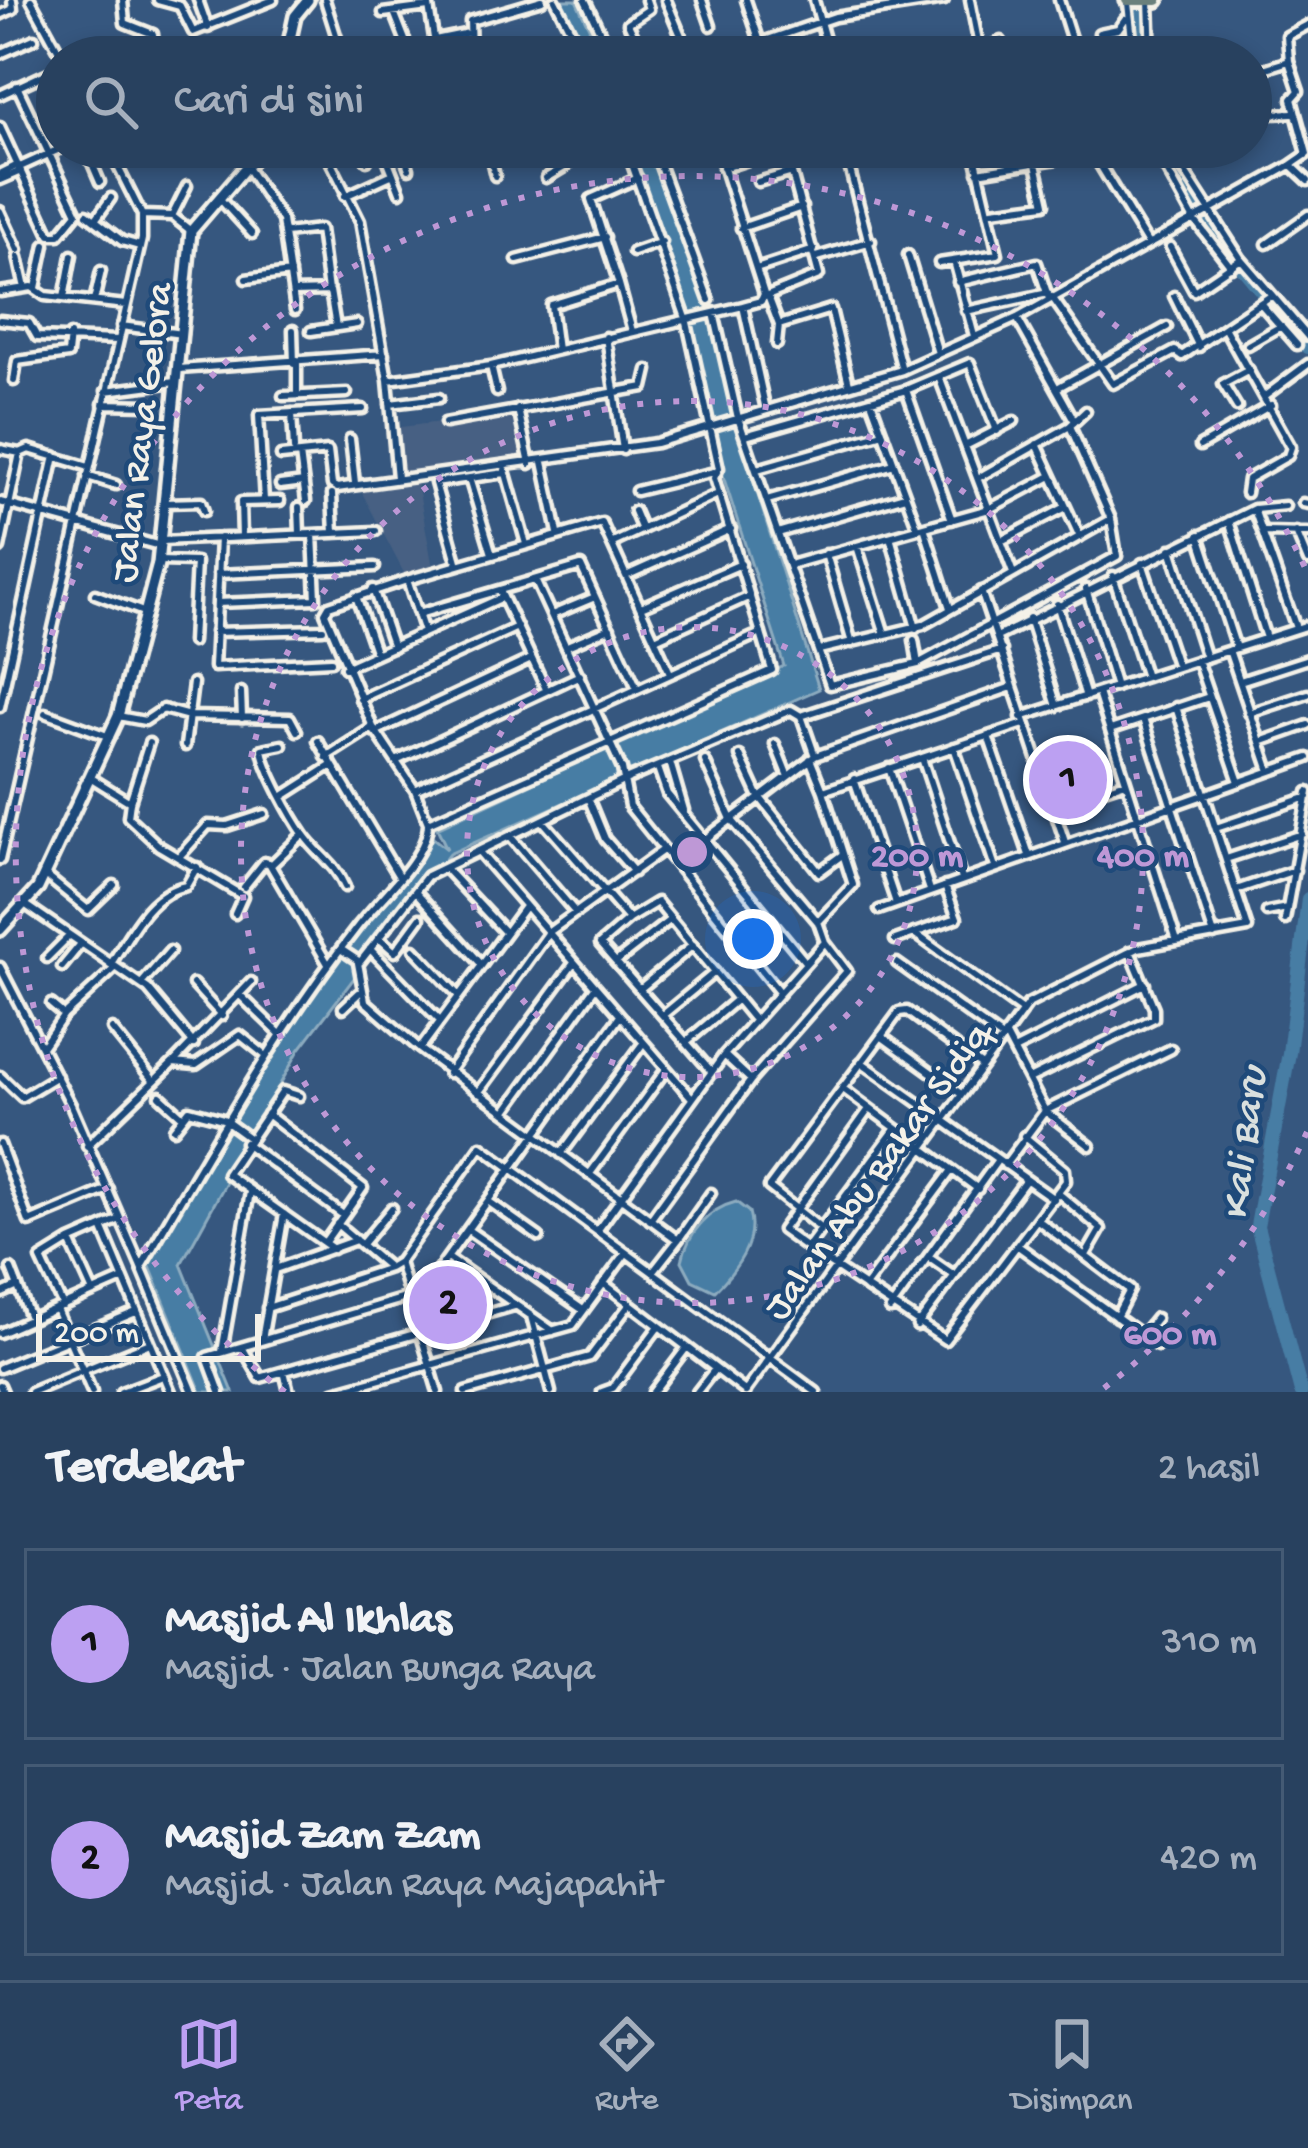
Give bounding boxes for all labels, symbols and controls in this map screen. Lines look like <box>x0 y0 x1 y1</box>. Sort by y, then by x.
search box <box>36 36 1272 168</box>
icon: search <box>78 69 144 135</box>
text: Cari di sini <box>174 76 364 129</box>
street label: Jalan Raya Gelora <box>104 279 186 585</box>
pin: 1 <box>1029 735 1107 825</box>
centre of rings <box>671 831 713 873</box>
text: 200 m <box>871 837 964 880</box>
text: 400 m <box>1096 837 1189 880</box>
your location <box>723 909 783 969</box>
street label: Jalan Abu Bakar Sidiq <box>756 1011 1006 1331</box>
water label: Kali Baru <box>1214 1061 1282 1223</box>
pin: 2 <box>409 1260 487 1350</box>
scale bar <box>36 1308 261 1361</box>
text: 600 m <box>1123 1315 1217 1358</box>
text: 200 m <box>54 1316 139 1354</box>
text: Terdekat <box>48 1440 240 1500</box>
text: 2 hasil <box>1158 1447 1260 1493</box>
text: Masjid Al Ikhlas <box>165 1595 451 1648</box>
text: 1 <box>82 1621 98 1667</box>
text: 310 m <box>1162 1621 1257 1667</box>
text: Masjid · Jalan Bunga Raya <box>165 1648 595 1694</box>
text: Masjid Zam Zam <box>165 1811 480 1864</box>
text: 2 <box>80 1837 100 1883</box>
text: 420 m <box>1160 1837 1257 1883</box>
text: Masjid · Jalan Raya Majapahit <box>165 1864 662 1910</box>
tab: Peta <box>176 2011 243 2121</box>
tab: Rute <box>594 2011 660 2121</box>
tab: Disimpan <box>1011 2011 1132 2121</box>

